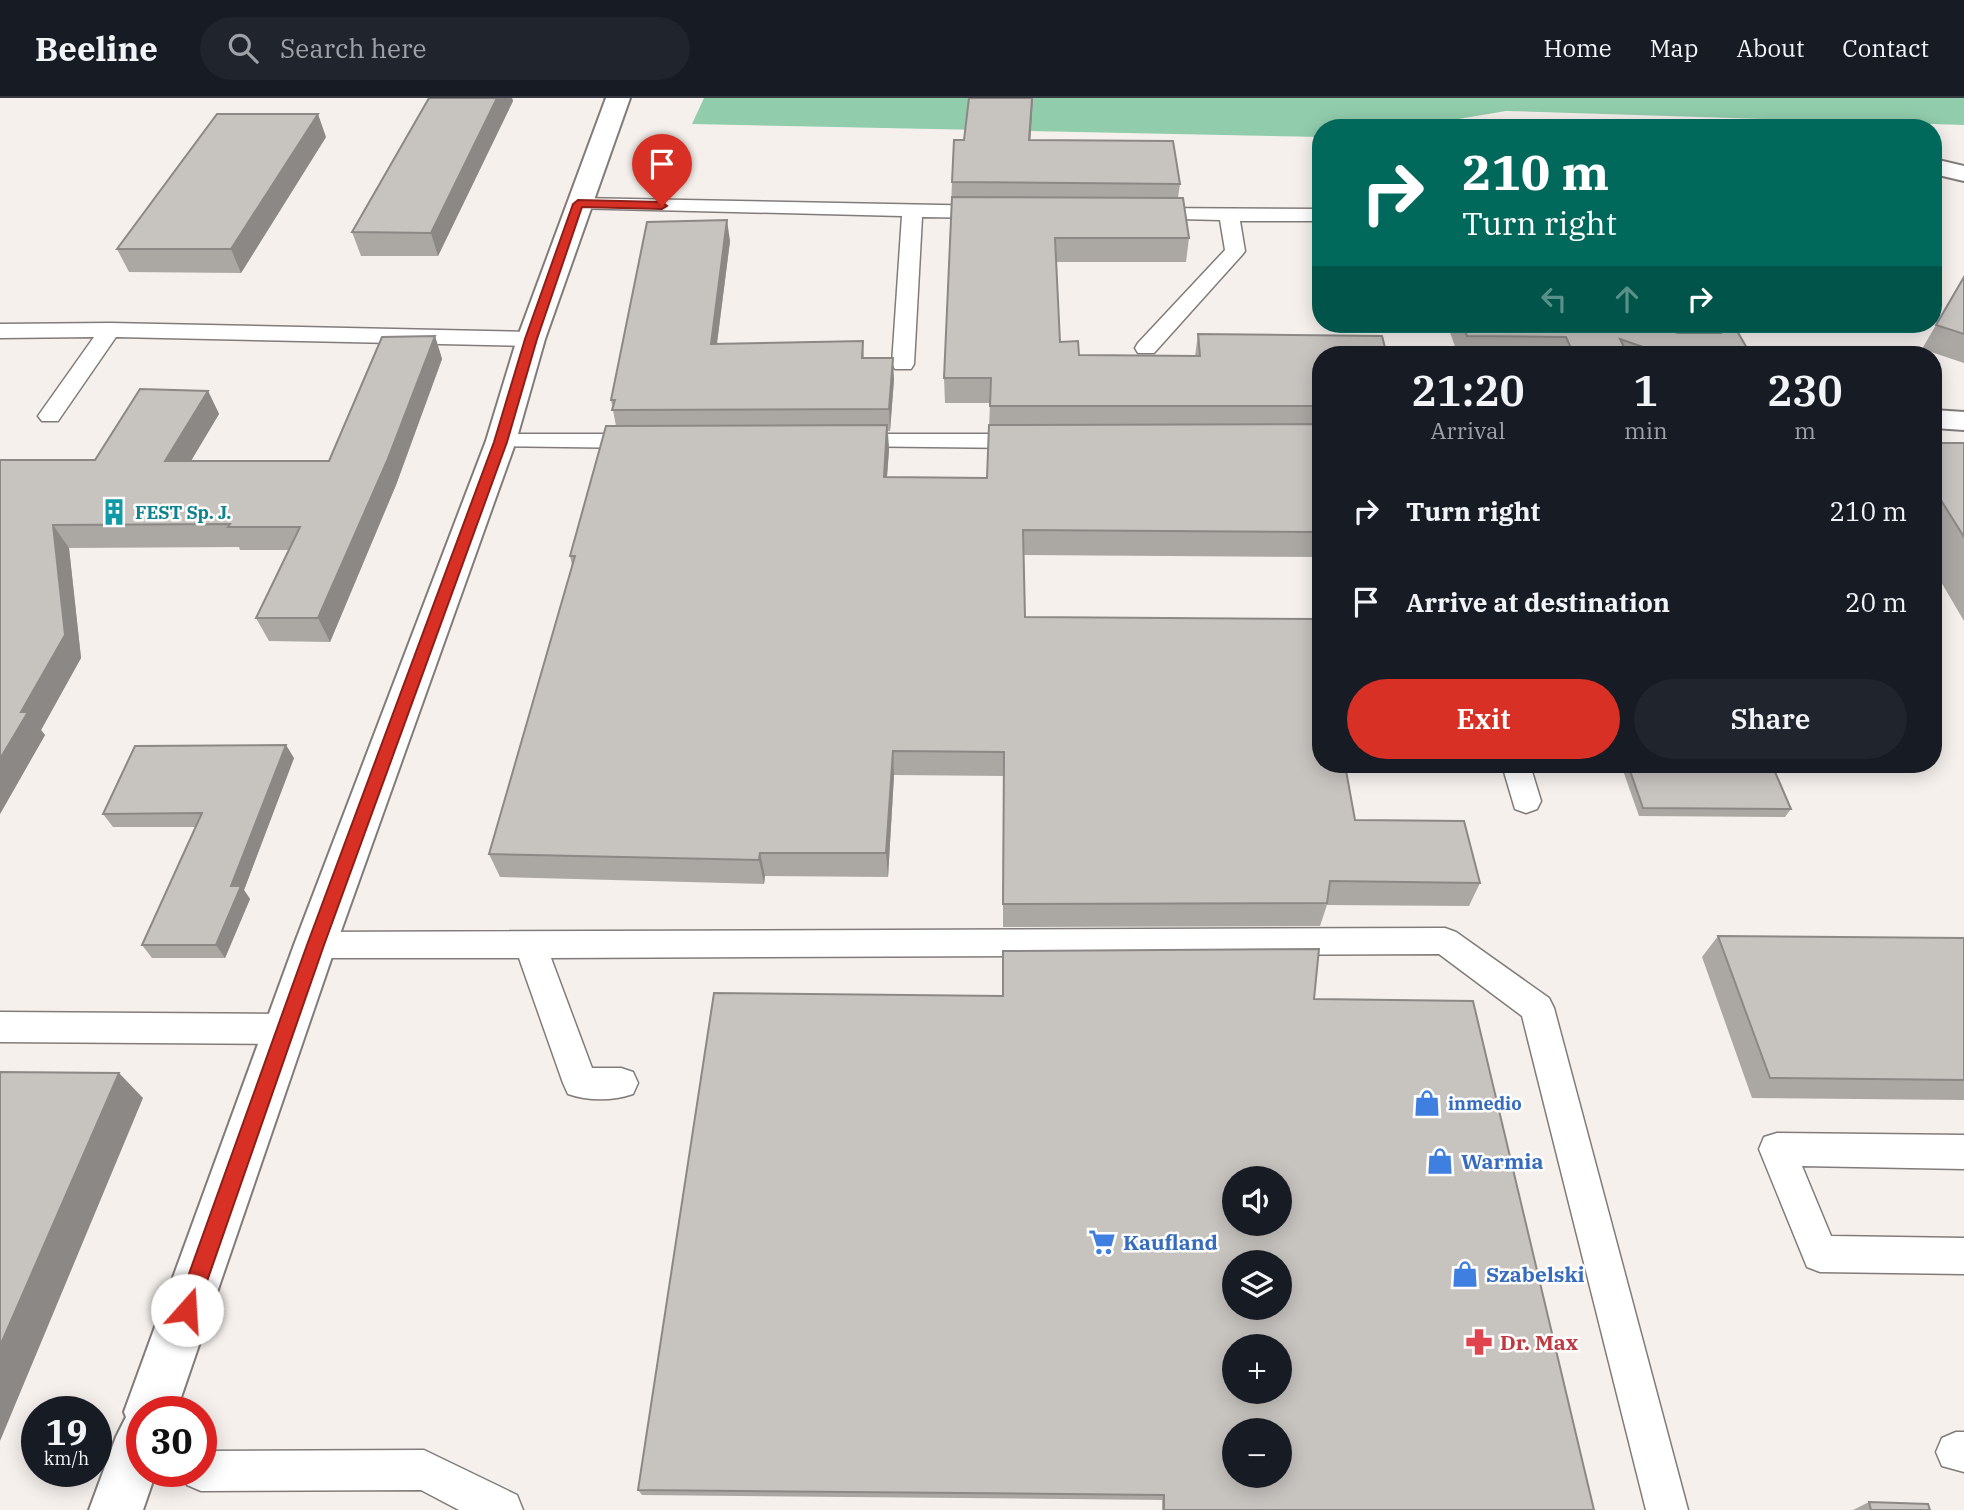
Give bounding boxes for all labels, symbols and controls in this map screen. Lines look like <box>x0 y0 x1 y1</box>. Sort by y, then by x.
search box <box>200 17 690 80</box>
text: Beeline <box>35 27 158 70</box>
icon: search <box>224 29 262 67</box>
text: Search here <box>280 31 426 65</box>
text: Home <box>1544 32 1612 64</box>
text: Map <box>1650 32 1698 64</box>
text: About <box>1736 32 1804 64</box>
text: Contact <box>1842 32 1929 64</box>
pin <box>632 134 692 206</box>
text: 210 m <box>1462 140 1609 203</box>
icon: arrive <box>643 145 681 183</box>
icon: right <box>1347 147 1438 238</box>
text: Turn right <box>1462 202 1617 244</box>
icon: left <box>1535 280 1573 318</box>
icon: ahead <box>1608 280 1646 318</box>
icon: right <box>1681 280 1719 318</box>
text: 21:20 <box>1411 363 1525 418</box>
text: 1 <box>1633 363 1658 418</box>
text: 230 <box>1767 363 1843 418</box>
text: Arrival <box>1431 415 1505 445</box>
text: min <box>1624 415 1668 445</box>
text: m <box>1794 415 1816 445</box>
icon: right <box>1347 492 1385 530</box>
text: Turn right <box>1406 494 1540 528</box>
text: 210 m <box>1829 494 1907 528</box>
building icon: FEST Sp. J. <box>99 497 129 527</box>
place label: FEST Sp. J. <box>135 501 231 524</box>
icon: arrive <box>1347 583 1385 621</box>
text: Arrive at destination <box>1406 585 1670 619</box>
text: 20 m <box>1845 585 1907 619</box>
button: Exit <box>1347 679 1620 759</box>
button: Share <box>1634 679 1907 759</box>
shop icon: inmedio <box>1412 1088 1442 1118</box>
place label: inmedio <box>1448 1092 1522 1115</box>
shop icon: Warmia <box>1425 1146 1455 1176</box>
place label: Warmia <box>1461 1147 1543 1175</box>
map controls <box>1222 1166 1292 1488</box>
button: sound <box>1222 1166 1292 1236</box>
supermarket icon: Kaufland <box>1087 1227 1117 1257</box>
place label: Kaufland <box>1123 1228 1218 1256</box>
button: layers <box>1222 1250 1292 1320</box>
shop icon: Szabelski <box>1450 1259 1480 1289</box>
place label: Szabelski <box>1486 1260 1585 1288</box>
position arrow <box>150 1273 224 1347</box>
pharmacy icon: Dr. Max <box>1464 1327 1494 1357</box>
place label: Dr. Max <box>1500 1328 1579 1356</box>
button: + <box>1222 1334 1292 1404</box>
speed limit sign: 30 <box>126 1396 217 1487</box>
text: 19 <box>45 1409 88 1455</box>
button: − <box>1222 1418 1292 1488</box>
text: km/h <box>44 1447 89 1470</box>

